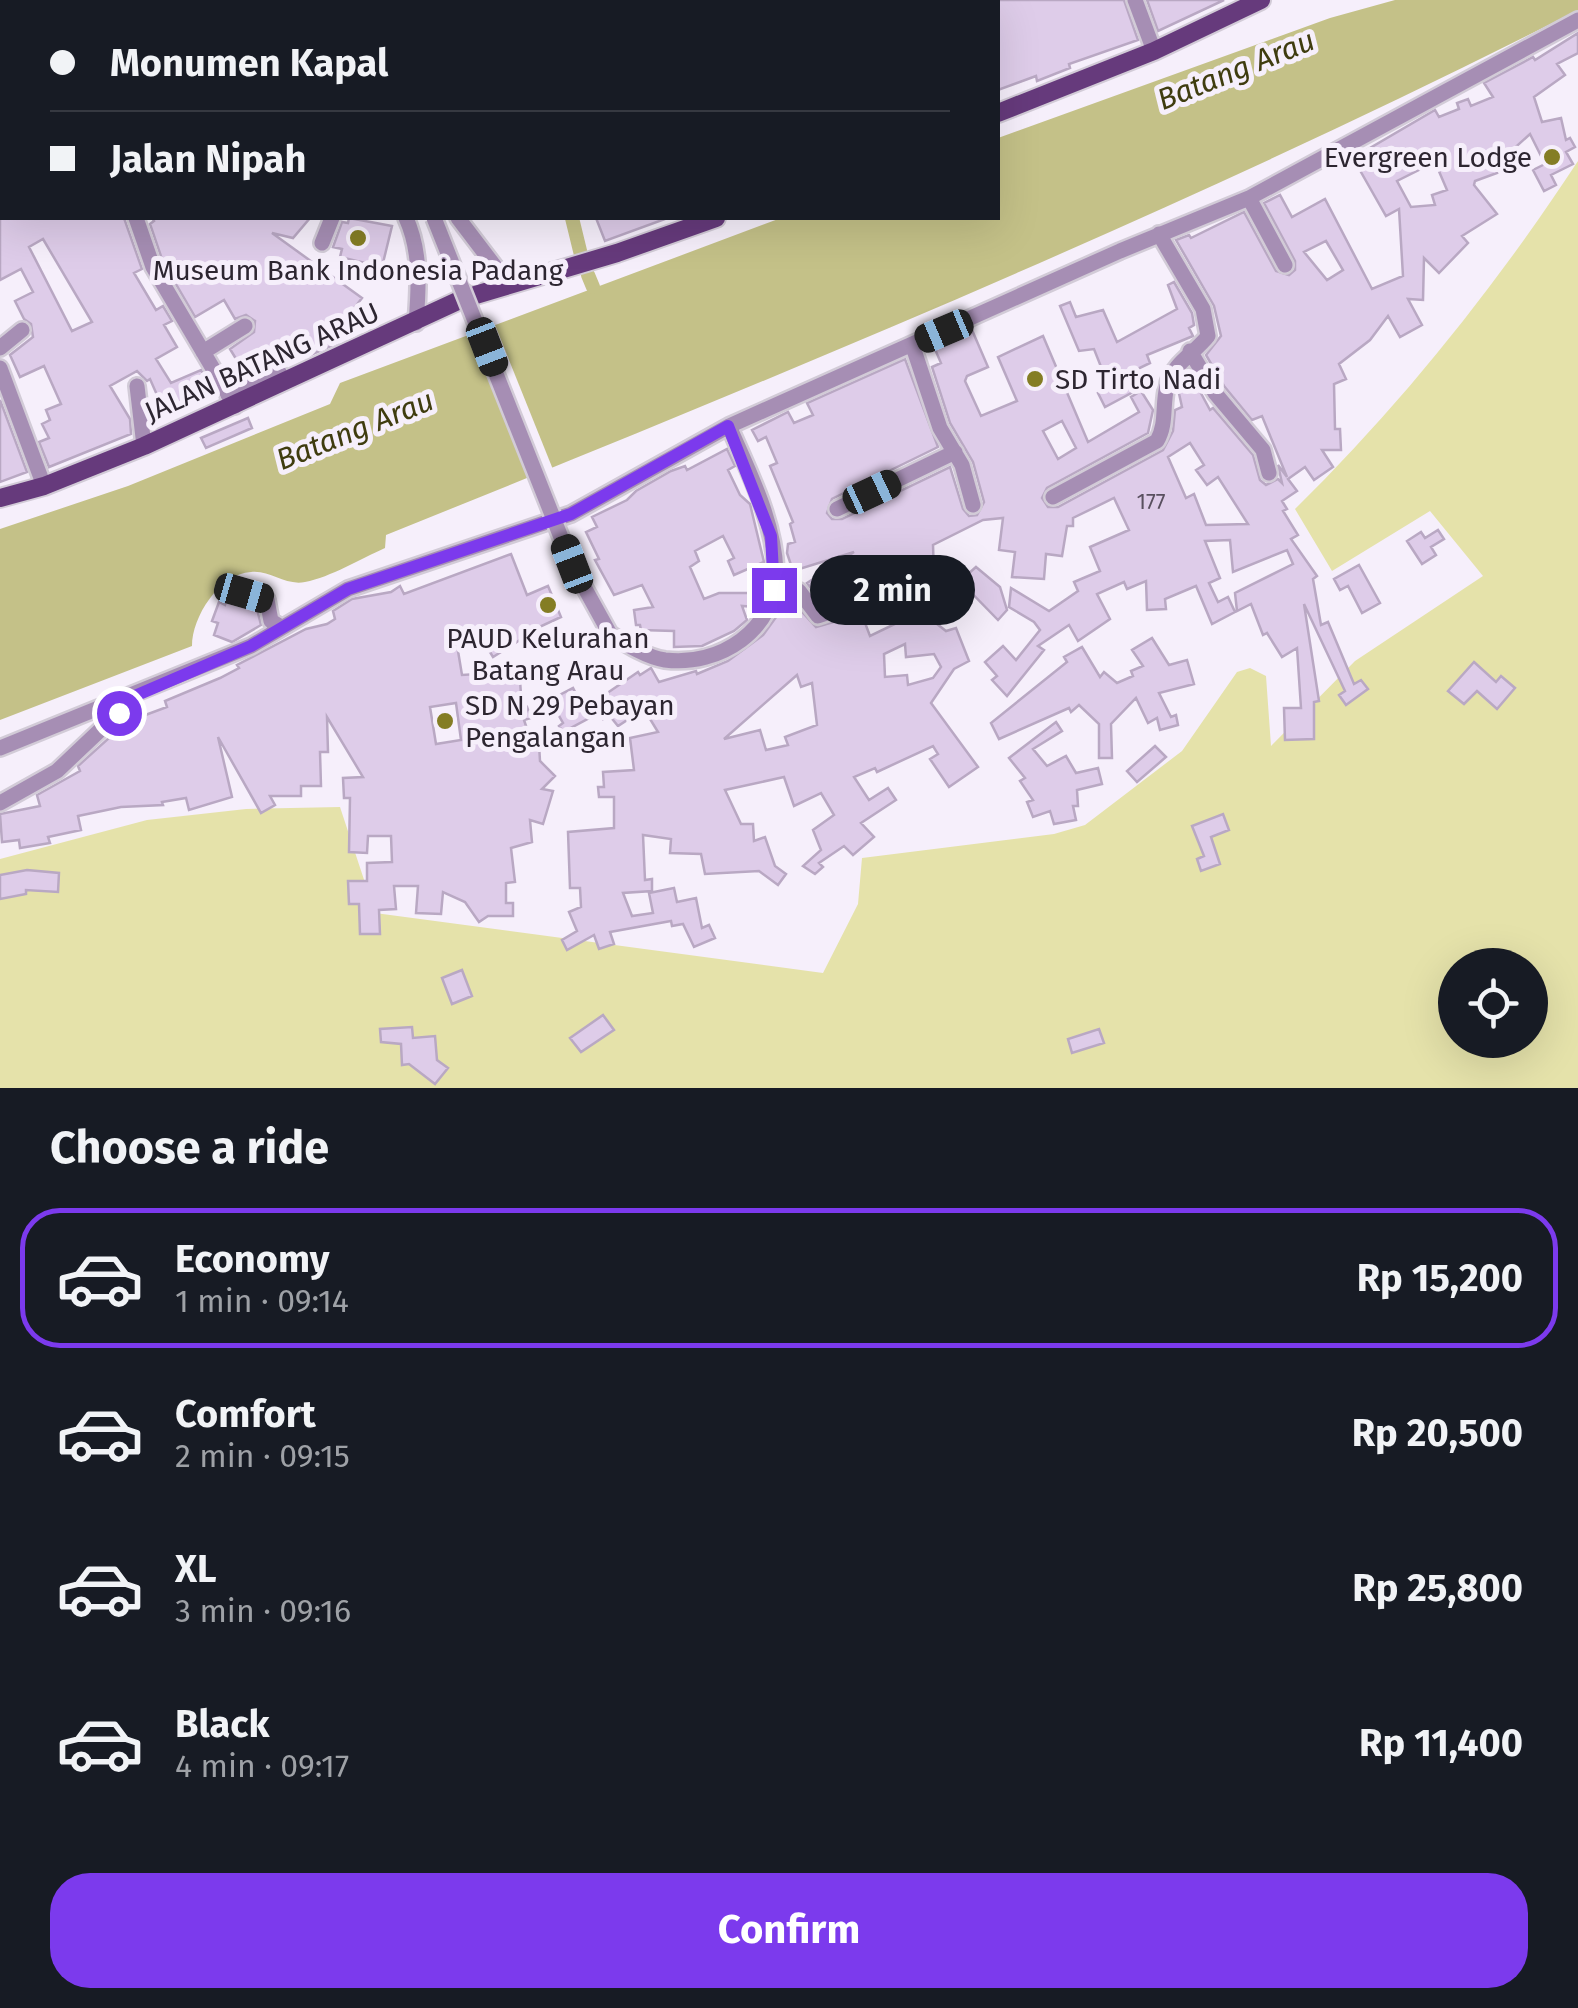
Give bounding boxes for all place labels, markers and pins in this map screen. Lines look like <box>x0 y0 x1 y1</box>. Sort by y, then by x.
place label: Evergreen Lodge <box>1324 141 1532 174</box>
marker: Evergreen Lodge <box>1541 146 1563 168</box>
marker: Museum Bank Indonesia Padang <box>347 227 369 249</box>
place label: Museum Bank Indonesia Padang <box>153 254 564 287</box>
place label: SD Tirto Nadi <box>1055 363 1221 396</box>
marker: SD Tirto Nadi <box>1024 368 1046 390</box>
marker: PAUD Kelurahan Batang Arau <box>537 594 559 616</box>
place label: PAUD Kelurahan Batang Arau <box>446 622 650 687</box>
place label: SD N 29 Pebayan Pengalangan <box>465 689 675 754</box>
marker: SD N 29 Pebayan Pengalangan <box>434 710 456 732</box>

